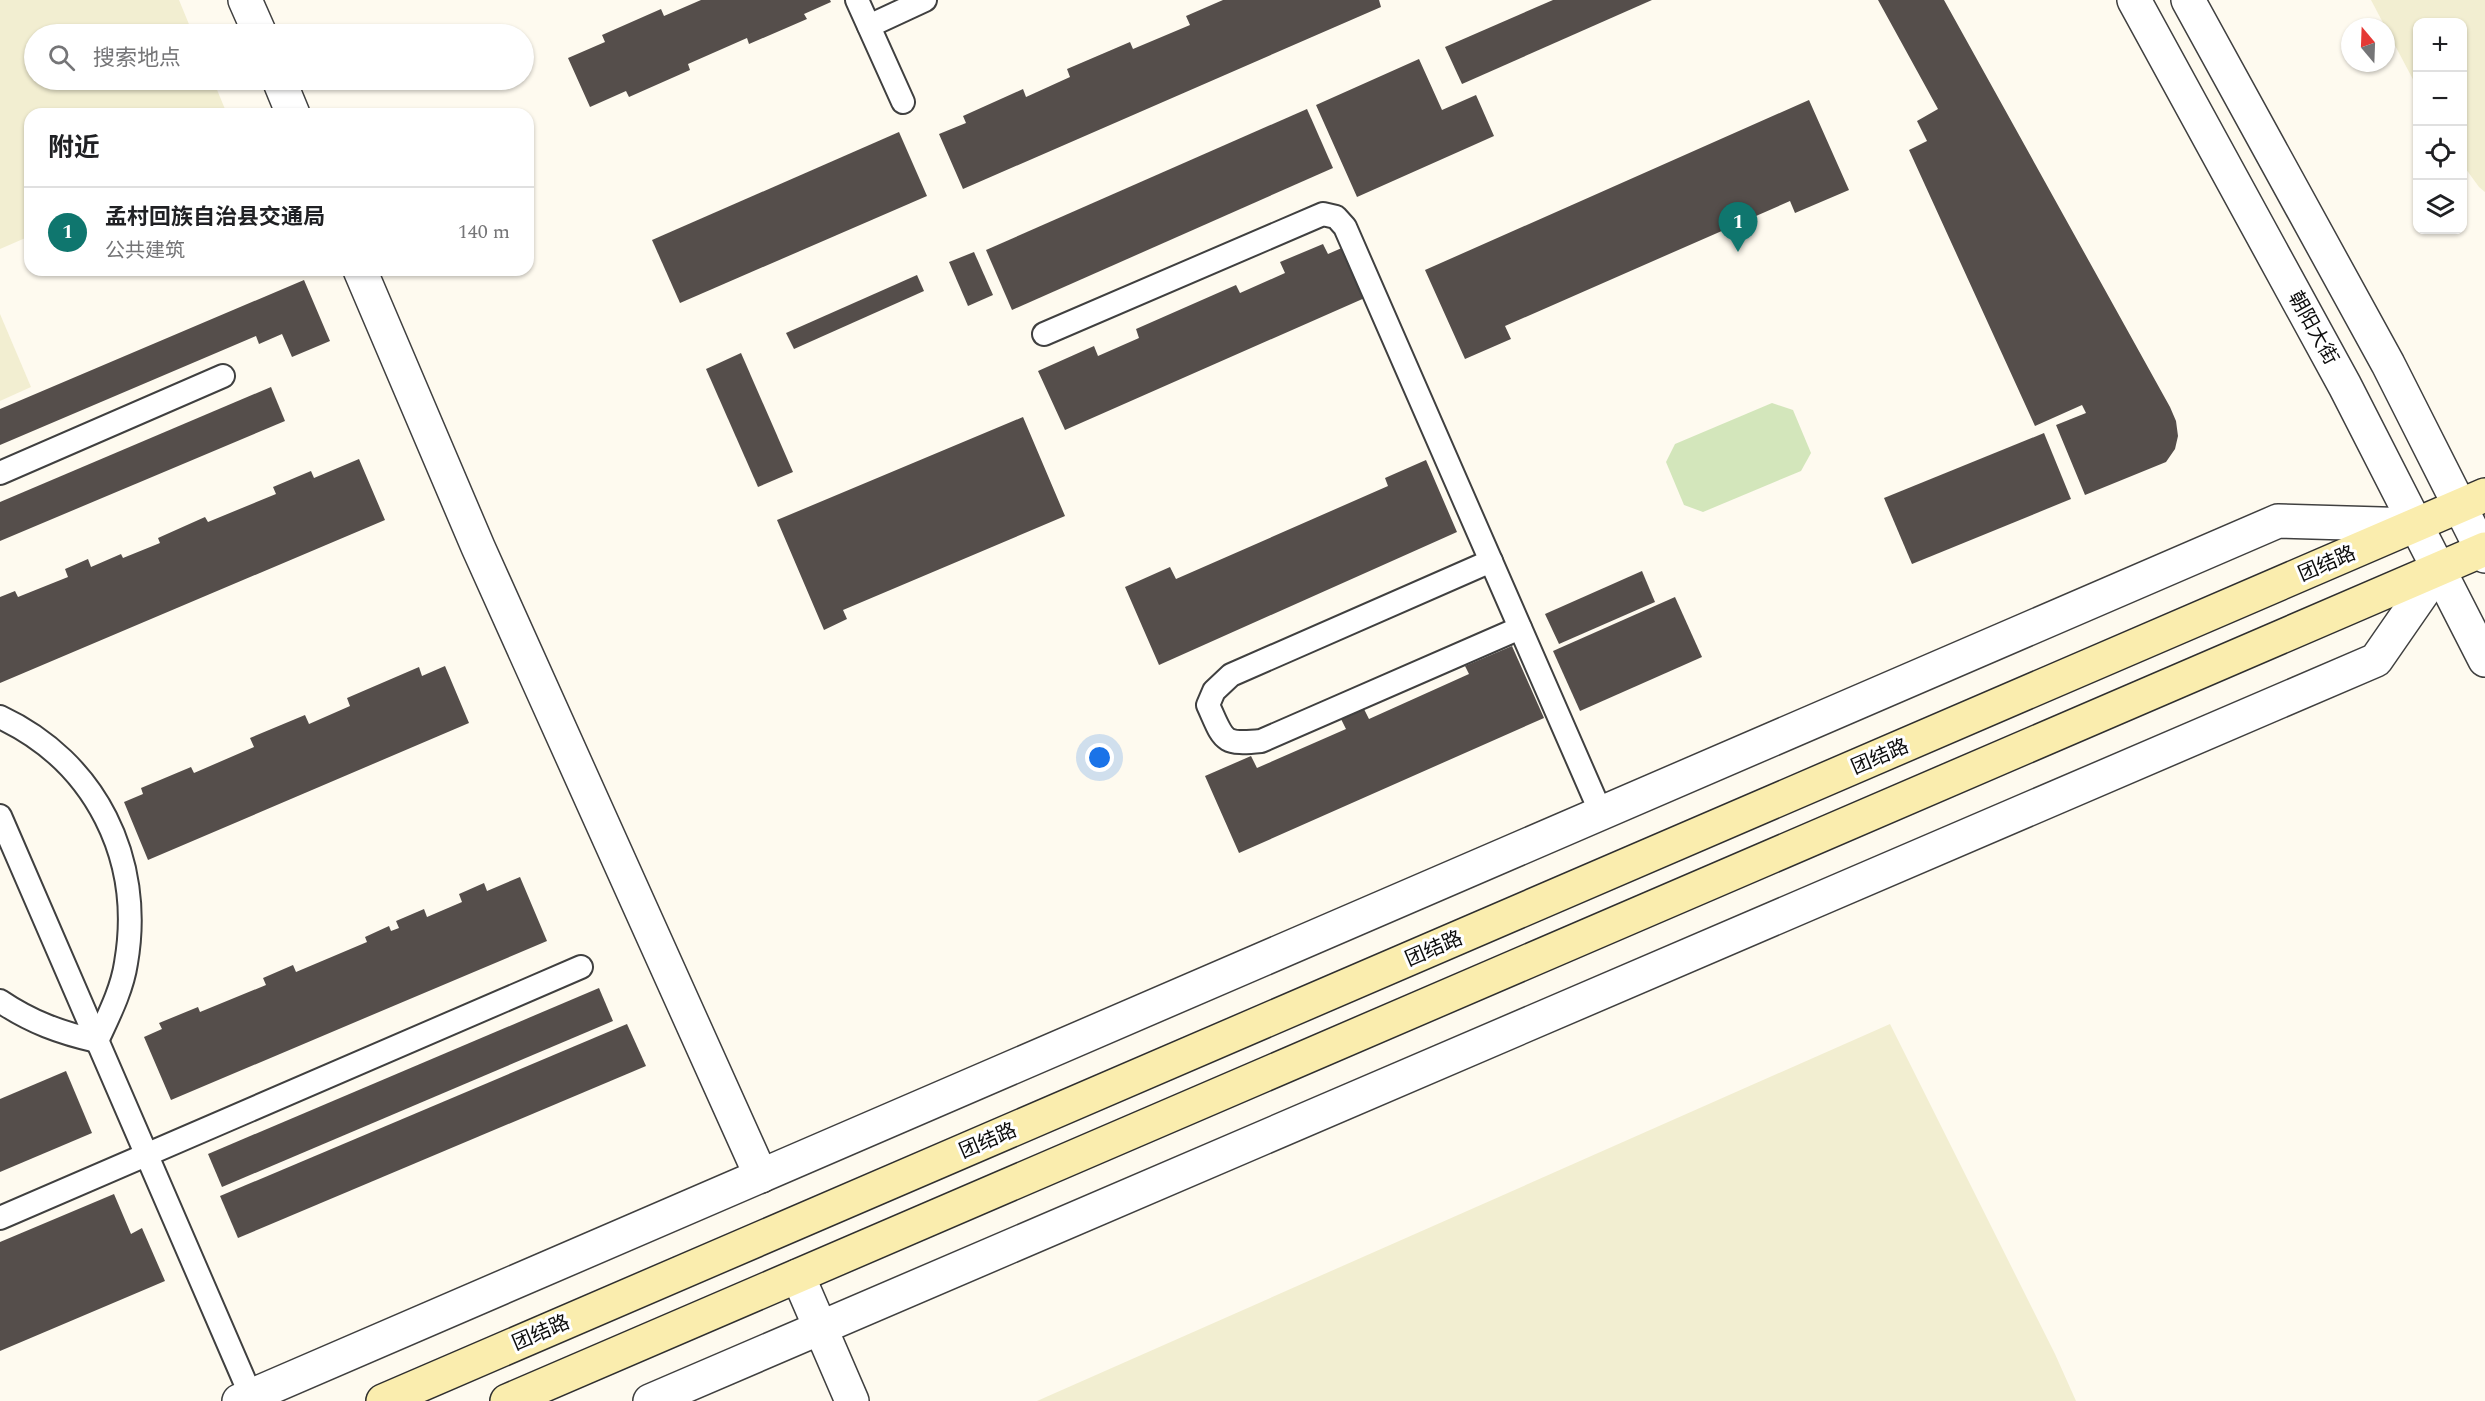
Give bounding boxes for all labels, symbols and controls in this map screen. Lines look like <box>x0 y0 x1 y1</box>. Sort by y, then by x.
north arrow <box>2341 18 2395 72</box>
map controls <box>2413 18 2467 234</box>
button: + <box>2413 18 2467 72</box>
search box <box>24 24 534 90</box>
icon: search <box>45 41 78 74</box>
text: 搜索地点 <box>93 42 181 75</box>
button: − <box>2413 72 2467 126</box>
button: locate <box>2413 126 2467 180</box>
text: 附近 <box>48 128 100 168</box>
button: layers <box>2413 180 2467 234</box>
text: 孟村回族自治县交通局 <box>105 201 325 234</box>
pin: 1 <box>1718 202 1758 252</box>
text: 1 <box>62 217 73 247</box>
text: 140 m <box>458 217 510 247</box>
text: 公共建筑 <box>105 236 185 266</box>
street label: 朝阳大街 <box>2280 286 2346 370</box>
street label: 团结路 <box>2294 538 2360 590</box>
street label: 团结路 <box>1847 731 1913 783</box>
your location <box>1085 743 1114 772</box>
street label: 团结路 <box>1401 923 1467 975</box>
street label: 团结路 <box>955 1115 1021 1167</box>
street label: 团结路 <box>508 1307 574 1359</box>

